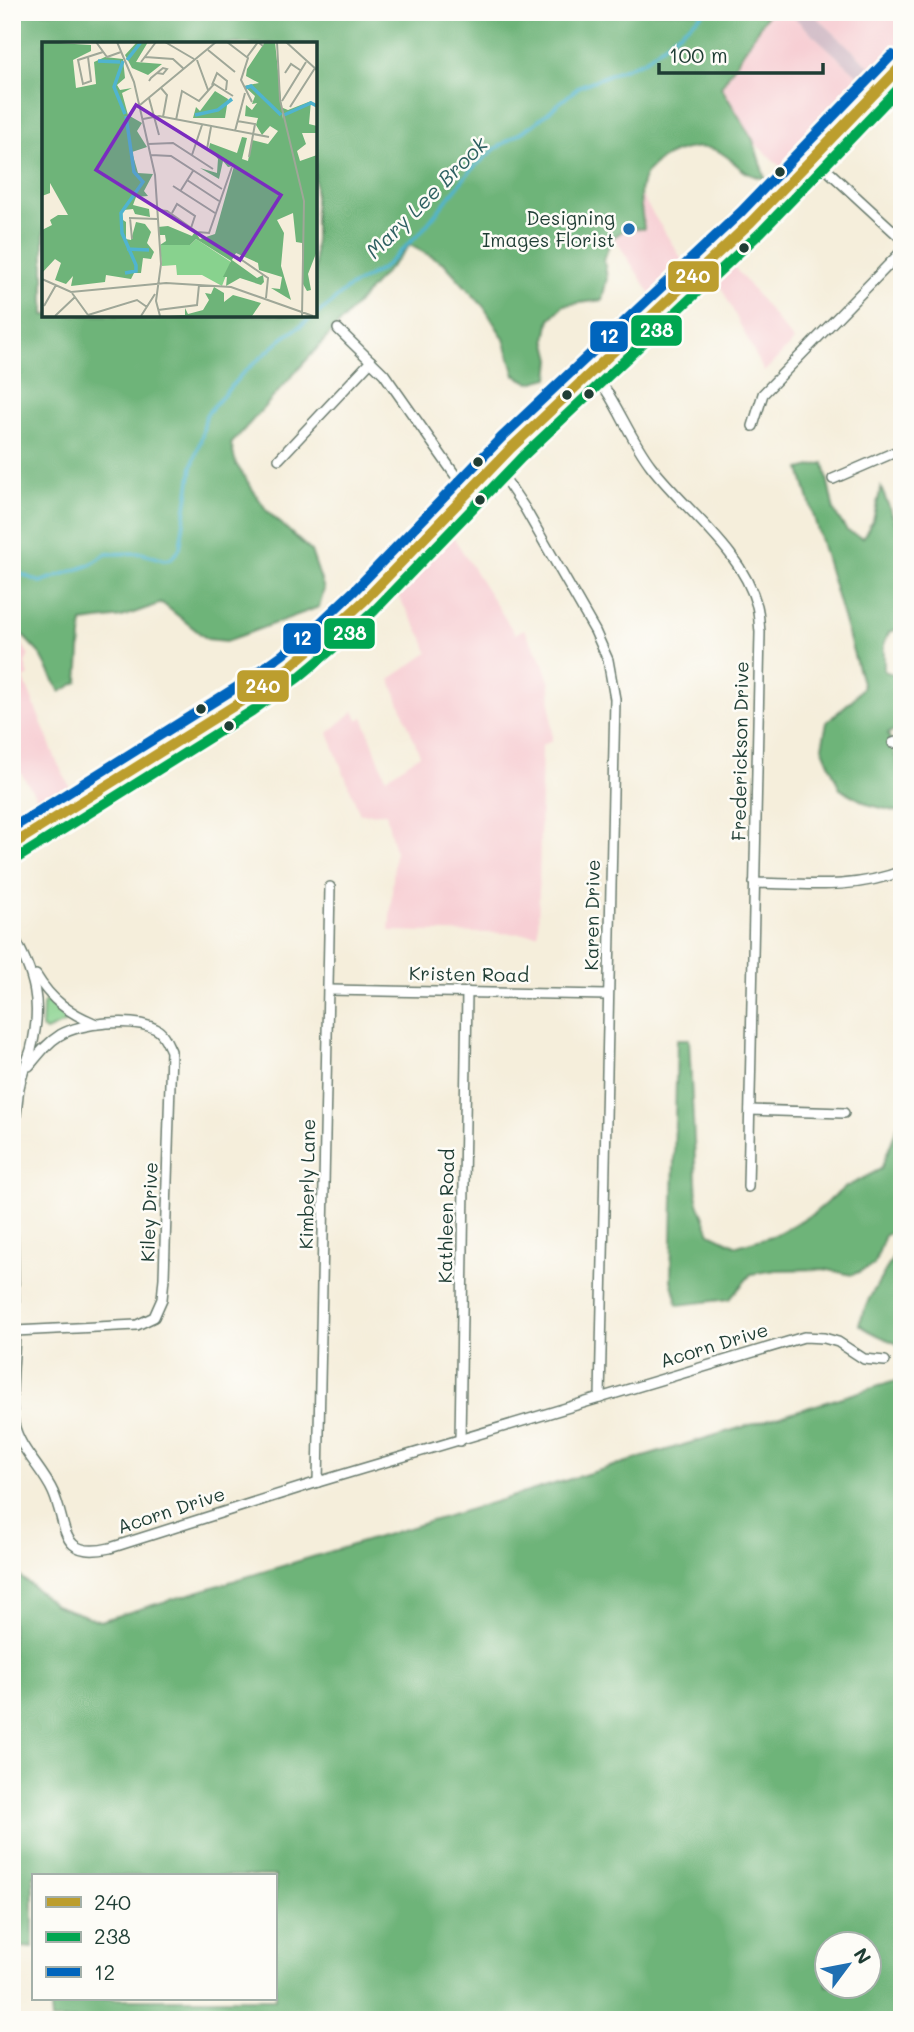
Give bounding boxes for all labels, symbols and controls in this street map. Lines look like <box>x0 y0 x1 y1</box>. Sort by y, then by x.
scale bar <box>659 32 823 76</box>
text: 100 m <box>669 41 728 68</box>
inset map <box>42 42 317 317</box>
water label: Mary Lee Brook <box>359 130 493 264</box>
unlabelled marker <box>773 165 787 179</box>
place label: Designing Images Florist <box>482 205 615 252</box>
marker: Designing Images Florist <box>621 221 637 237</box>
unlabelled marker <box>737 241 751 255</box>
line badge: 240 <box>667 260 720 293</box>
text: 240 <box>676 263 710 288</box>
line badge: 238 <box>630 314 683 347</box>
text: 238 <box>640 317 674 342</box>
line badge: 12 <box>589 320 629 353</box>
text: 12 <box>599 323 619 348</box>
unlabelled marker <box>582 387 596 401</box>
unlabelled marker <box>560 388 574 402</box>
unlabelled marker <box>471 455 485 469</box>
unlabelled marker <box>473 493 487 507</box>
line badge: 238 <box>323 617 376 650</box>
text: 238 <box>333 620 367 645</box>
line badge: 12 <box>282 622 322 655</box>
text: 12 <box>292 625 312 650</box>
street label: Frederickson Drive <box>725 661 754 841</box>
line badge: 240 <box>236 669 290 703</box>
text: 240 <box>246 673 280 698</box>
unlabelled marker <box>194 702 208 716</box>
unlabelled marker <box>222 719 236 733</box>
street label: Karen Drive <box>578 859 605 971</box>
street label: Kristen Road <box>409 960 529 987</box>
street label: Kimberly Lane <box>293 1118 320 1250</box>
street label: Kathleen Road <box>432 1148 459 1284</box>
street label: Kiley Drive <box>134 1162 163 1262</box>
street label: Acorn Drive <box>657 1316 771 1373</box>
street label: Acorn Drive <box>114 1480 228 1539</box>
legend <box>32 1874 276 2000</box>
text: 240 <box>94 1888 131 1915</box>
text: 238 <box>94 1922 131 1949</box>
north arrow <box>813 1930 883 2000</box>
text: N <box>848 1943 877 1968</box>
text: 12 <box>94 1958 115 1985</box>

